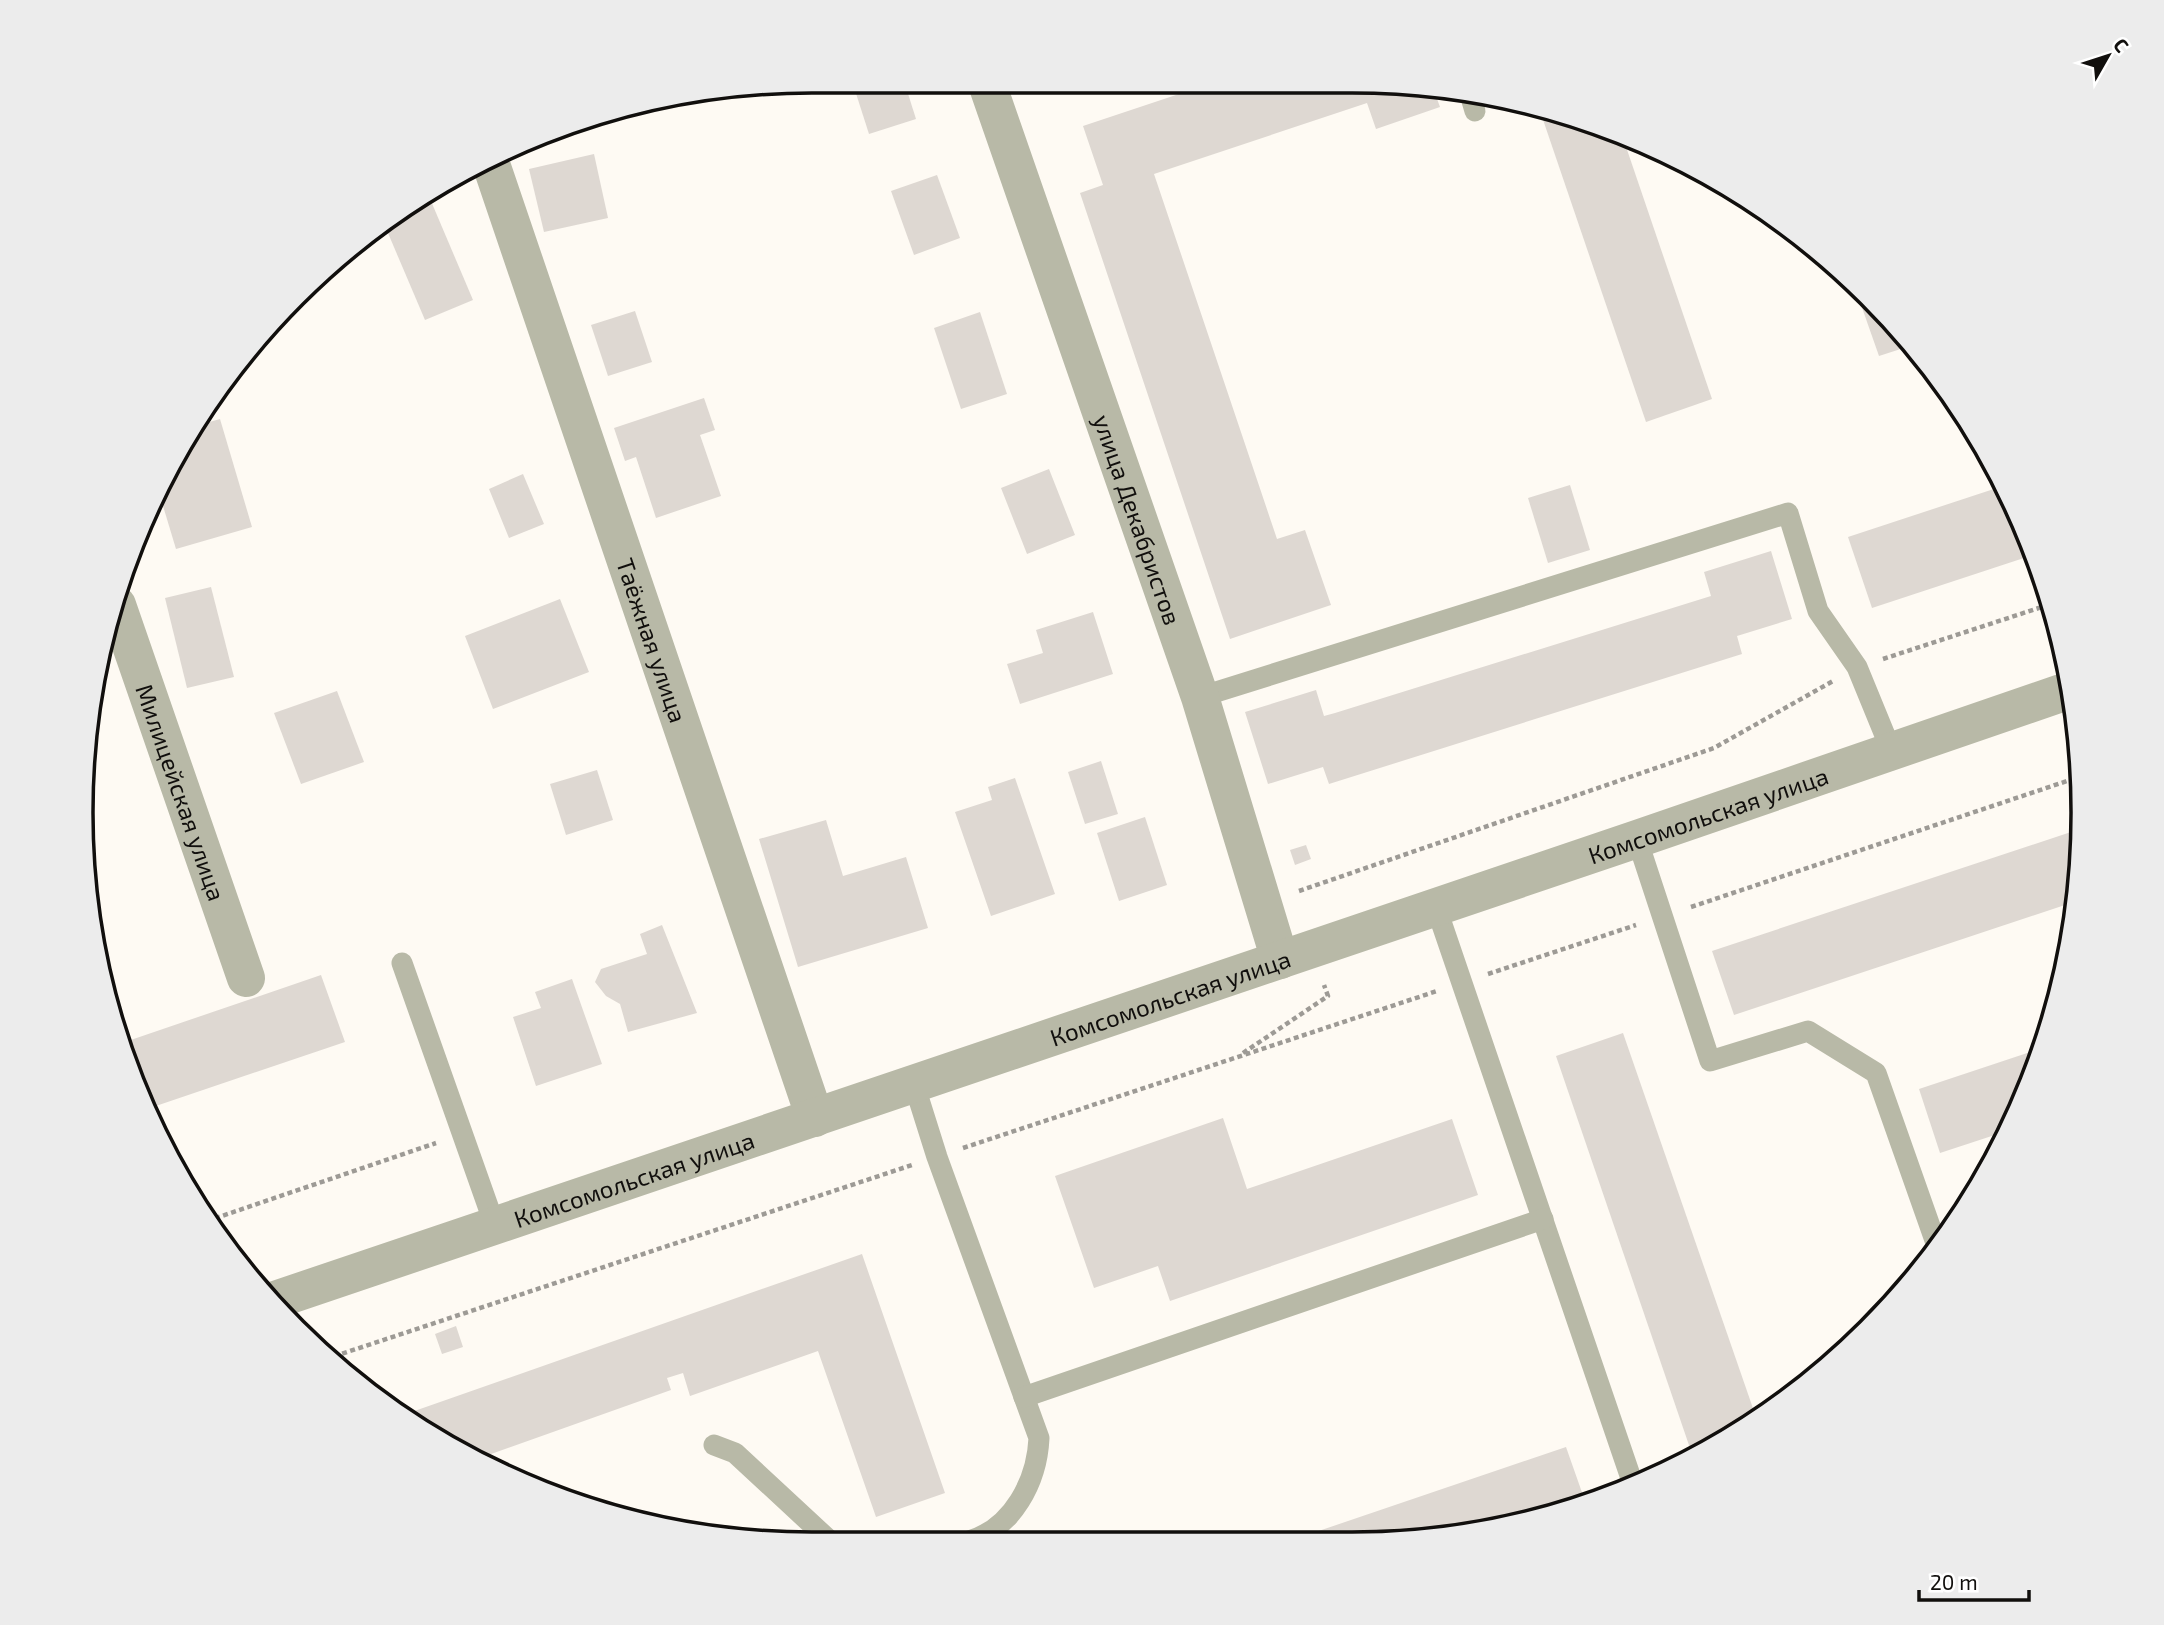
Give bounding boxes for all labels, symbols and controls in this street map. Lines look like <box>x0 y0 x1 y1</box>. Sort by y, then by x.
north arrow <box>2073 21 2143 91</box>
text: С <box>2109 33 2134 57</box>
street label: улица Декабристов <box>1087 410 1188 628</box>
street label: Таёжная улица <box>611 554 694 726</box>
street label: Милицейская улица <box>131 680 233 904</box>
street label: Комсомольская улица <box>1584 760 1832 869</box>
street label: Комсомольская улица <box>1046 943 1294 1051</box>
street label: Комсомольская улица <box>510 1124 758 1233</box>
scale bar <box>1919 1558 2029 1602</box>
text: 20 m <box>1930 1569 1978 1594</box>

